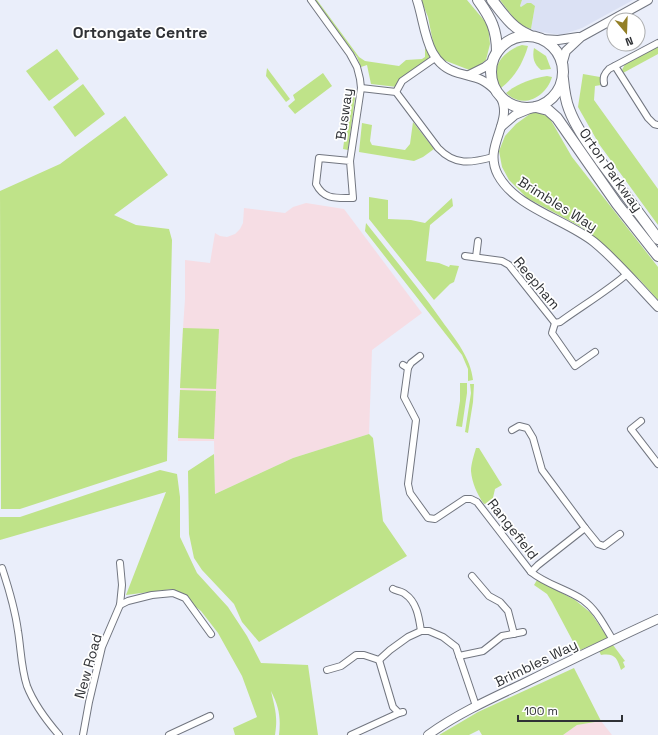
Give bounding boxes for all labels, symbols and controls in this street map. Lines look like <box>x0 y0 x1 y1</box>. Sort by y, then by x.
north arrow <box>606 12 646 52</box>
district label: Ortongate Centre <box>73 22 207 43</box>
text: N <box>623 34 635 49</box>
street label: Busway <box>331 87 357 141</box>
street label: Orton Parkway <box>575 125 647 215</box>
street label: Brimbles Way <box>515 172 601 236</box>
street label: Reepham <box>510 253 564 313</box>
street label: Rangefield <box>484 495 542 563</box>
street label: New Road <box>70 631 106 701</box>
street label: Brimbles Way <box>492 635 580 691</box>
scale bar <box>518 697 622 723</box>
text: 100 m <box>524 703 558 719</box>

